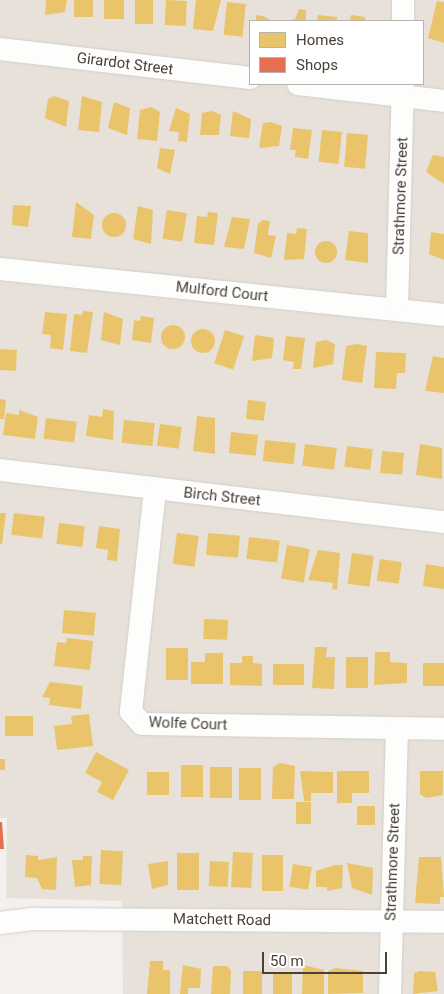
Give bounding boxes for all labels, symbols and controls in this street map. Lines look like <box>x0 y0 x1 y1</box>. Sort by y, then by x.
legend <box>249 20 424 85</box>
text: Homes <box>296 31 344 49</box>
street label: Girardot Street <box>76 49 174 79</box>
text: Shops <box>296 56 338 74</box>
street label: Strathmore Street <box>390 137 412 255</box>
street label: Mulford Court <box>175 278 269 306</box>
street label: Birch Street <box>183 484 261 510</box>
street label: Wolfe Court <box>148 714 228 734</box>
street label: Strathmore Street <box>382 803 404 921</box>
street label: Matchett Road <box>173 910 271 930</box>
scale bar <box>264 942 389 974</box>
text: 50 m <box>270 952 304 970</box>

